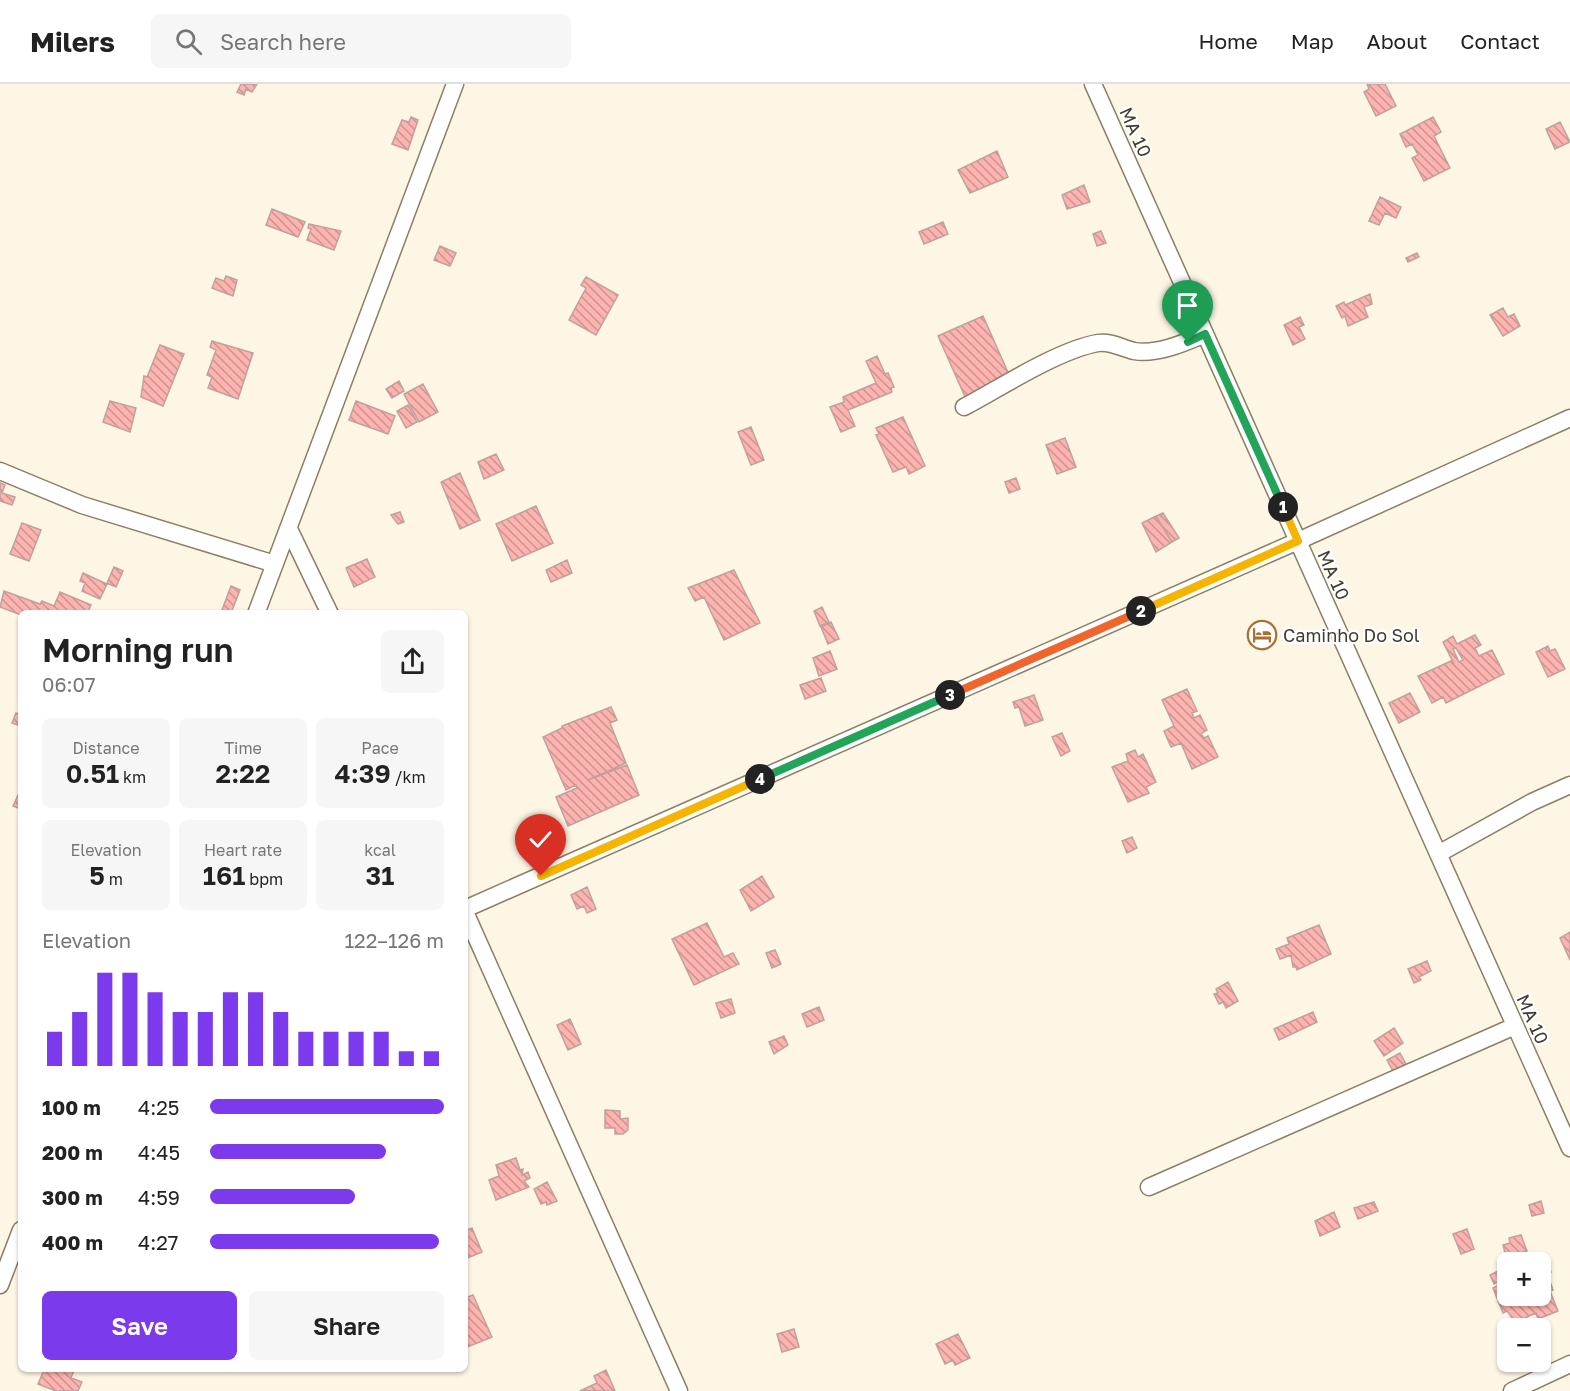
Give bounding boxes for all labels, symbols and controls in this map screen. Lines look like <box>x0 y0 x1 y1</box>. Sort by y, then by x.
search box <box>151 14 571 68</box>
text: Milers <box>30 25 115 58</box>
icon: search <box>172 25 205 58</box>
text: Search here <box>220 28 346 55</box>
text: Home <box>1198 28 1258 54</box>
text: Map <box>1291 28 1334 54</box>
text: About <box>1367 28 1427 54</box>
text: Contact <box>1460 28 1540 54</box>
street label: MA 10 <box>1115 104 1157 160</box>
pin <box>1162 280 1213 342</box>
icon: arrive <box>1171 289 1204 322</box>
pin: 1 <box>1268 492 1298 522</box>
text: 1 <box>1279 497 1287 517</box>
street label: MA 10 <box>1313 547 1355 603</box>
pin: 2 <box>1126 596 1156 626</box>
text: 2 <box>1136 601 1146 621</box>
hotel icon: Caminho Do Sol <box>1246 619 1278 651</box>
place label: Caminho Do Sol <box>1283 624 1420 646</box>
text: Morning run <box>42 630 234 669</box>
button: share <box>381 630 444 693</box>
text: 06:07 <box>42 672 96 696</box>
pin: 3 <box>935 680 965 710</box>
text: 3 <box>945 685 955 705</box>
text: Distance <box>72 738 140 758</box>
text: Time <box>224 738 262 758</box>
text: Pace <box>361 738 399 758</box>
text: 0.51 <box>66 758 119 789</box>
text: 2:22 <box>216 758 270 789</box>
text: 4:39 <box>334 758 391 789</box>
pin: 4 <box>745 764 775 794</box>
text: km <box>119 767 146 787</box>
text: /km <box>391 767 426 787</box>
text: 4 <box>755 769 765 789</box>
pin <box>515 814 566 876</box>
icon: check <box>524 823 557 856</box>
text: Elevation <box>70 840 142 860</box>
text: Heart rate <box>204 840 282 860</box>
text: kcal <box>364 840 396 860</box>
text: 5 <box>89 860 105 891</box>
text: 161 <box>203 860 245 891</box>
text: 31 <box>366 860 394 891</box>
text: m <box>105 869 123 889</box>
text: bpm <box>245 869 283 889</box>
text: Elevation <box>42 928 131 952</box>
text: 122–126 m <box>344 928 444 952</box>
street label: MA 10 <box>1512 991 1554 1047</box>
text: 100 m <box>42 1095 101 1119</box>
text: 4:25 <box>138 1095 179 1119</box>
text: 200 m <box>42 1140 103 1164</box>
text: 4:45 <box>138 1140 180 1164</box>
text: 300 m <box>42 1185 103 1209</box>
text: 4:59 <box>138 1185 180 1209</box>
text: 400 m <box>42 1230 103 1254</box>
text: 4:27 <box>138 1230 178 1254</box>
map controls <box>1497 1252 1551 1372</box>
button: + <box>1497 1252 1551 1306</box>
button: Save <box>42 1291 237 1360</box>
button: Share <box>249 1291 444 1360</box>
button: − <box>1497 1318 1551 1372</box>

